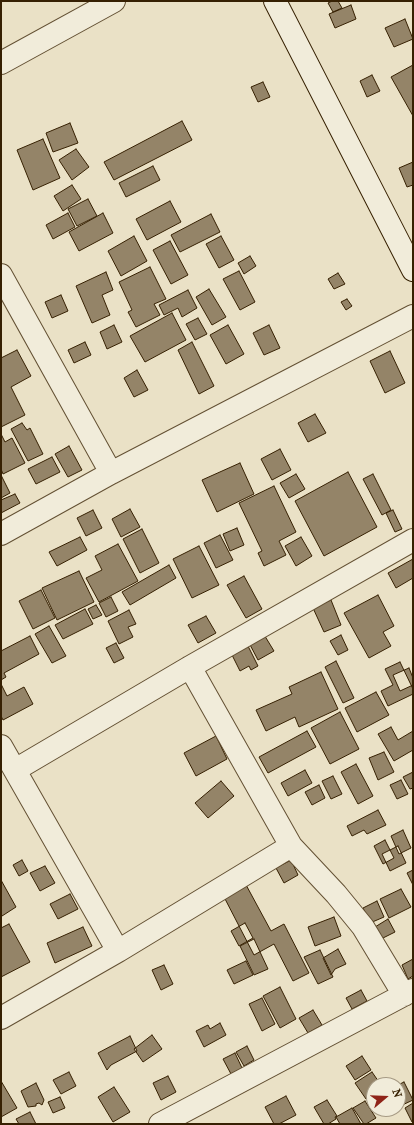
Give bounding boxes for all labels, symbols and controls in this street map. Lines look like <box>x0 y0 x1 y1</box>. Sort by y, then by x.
north arrow <box>366 1077 406 1117</box>
text: N <box>389 1087 404 1099</box>

